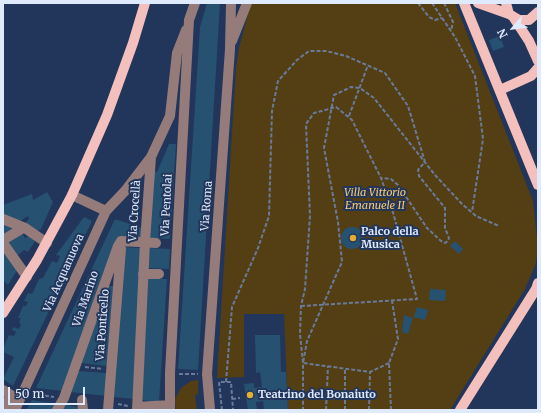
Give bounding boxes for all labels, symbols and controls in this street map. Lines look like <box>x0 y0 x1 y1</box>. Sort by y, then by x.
north arrow <box>493 8 533 48</box>
text: N <box>494 27 511 41</box>
street label: Via Pentolai <box>159 174 175 236</box>
street label: Via Crocellà <box>126 180 144 242</box>
street label: Via Roma <box>199 181 215 231</box>
park label: Villa Vittorio Emanuele II <box>344 186 406 212</box>
place label: Palco della Musica <box>361 225 419 251</box>
street label: Via Acquanuova <box>41 232 87 314</box>
marker: Palco della Musica <box>348 233 358 243</box>
street label: Via Marino <box>70 269 102 329</box>
street label: Via Ponticello <box>94 289 112 361</box>
scale bar <box>10 379 87 405</box>
text: 50 m <box>15 386 44 401</box>
place label: Teatrino del Bonaiuto <box>258 388 376 402</box>
marker: Teatrino del Bonaiuto <box>245 390 255 400</box>

